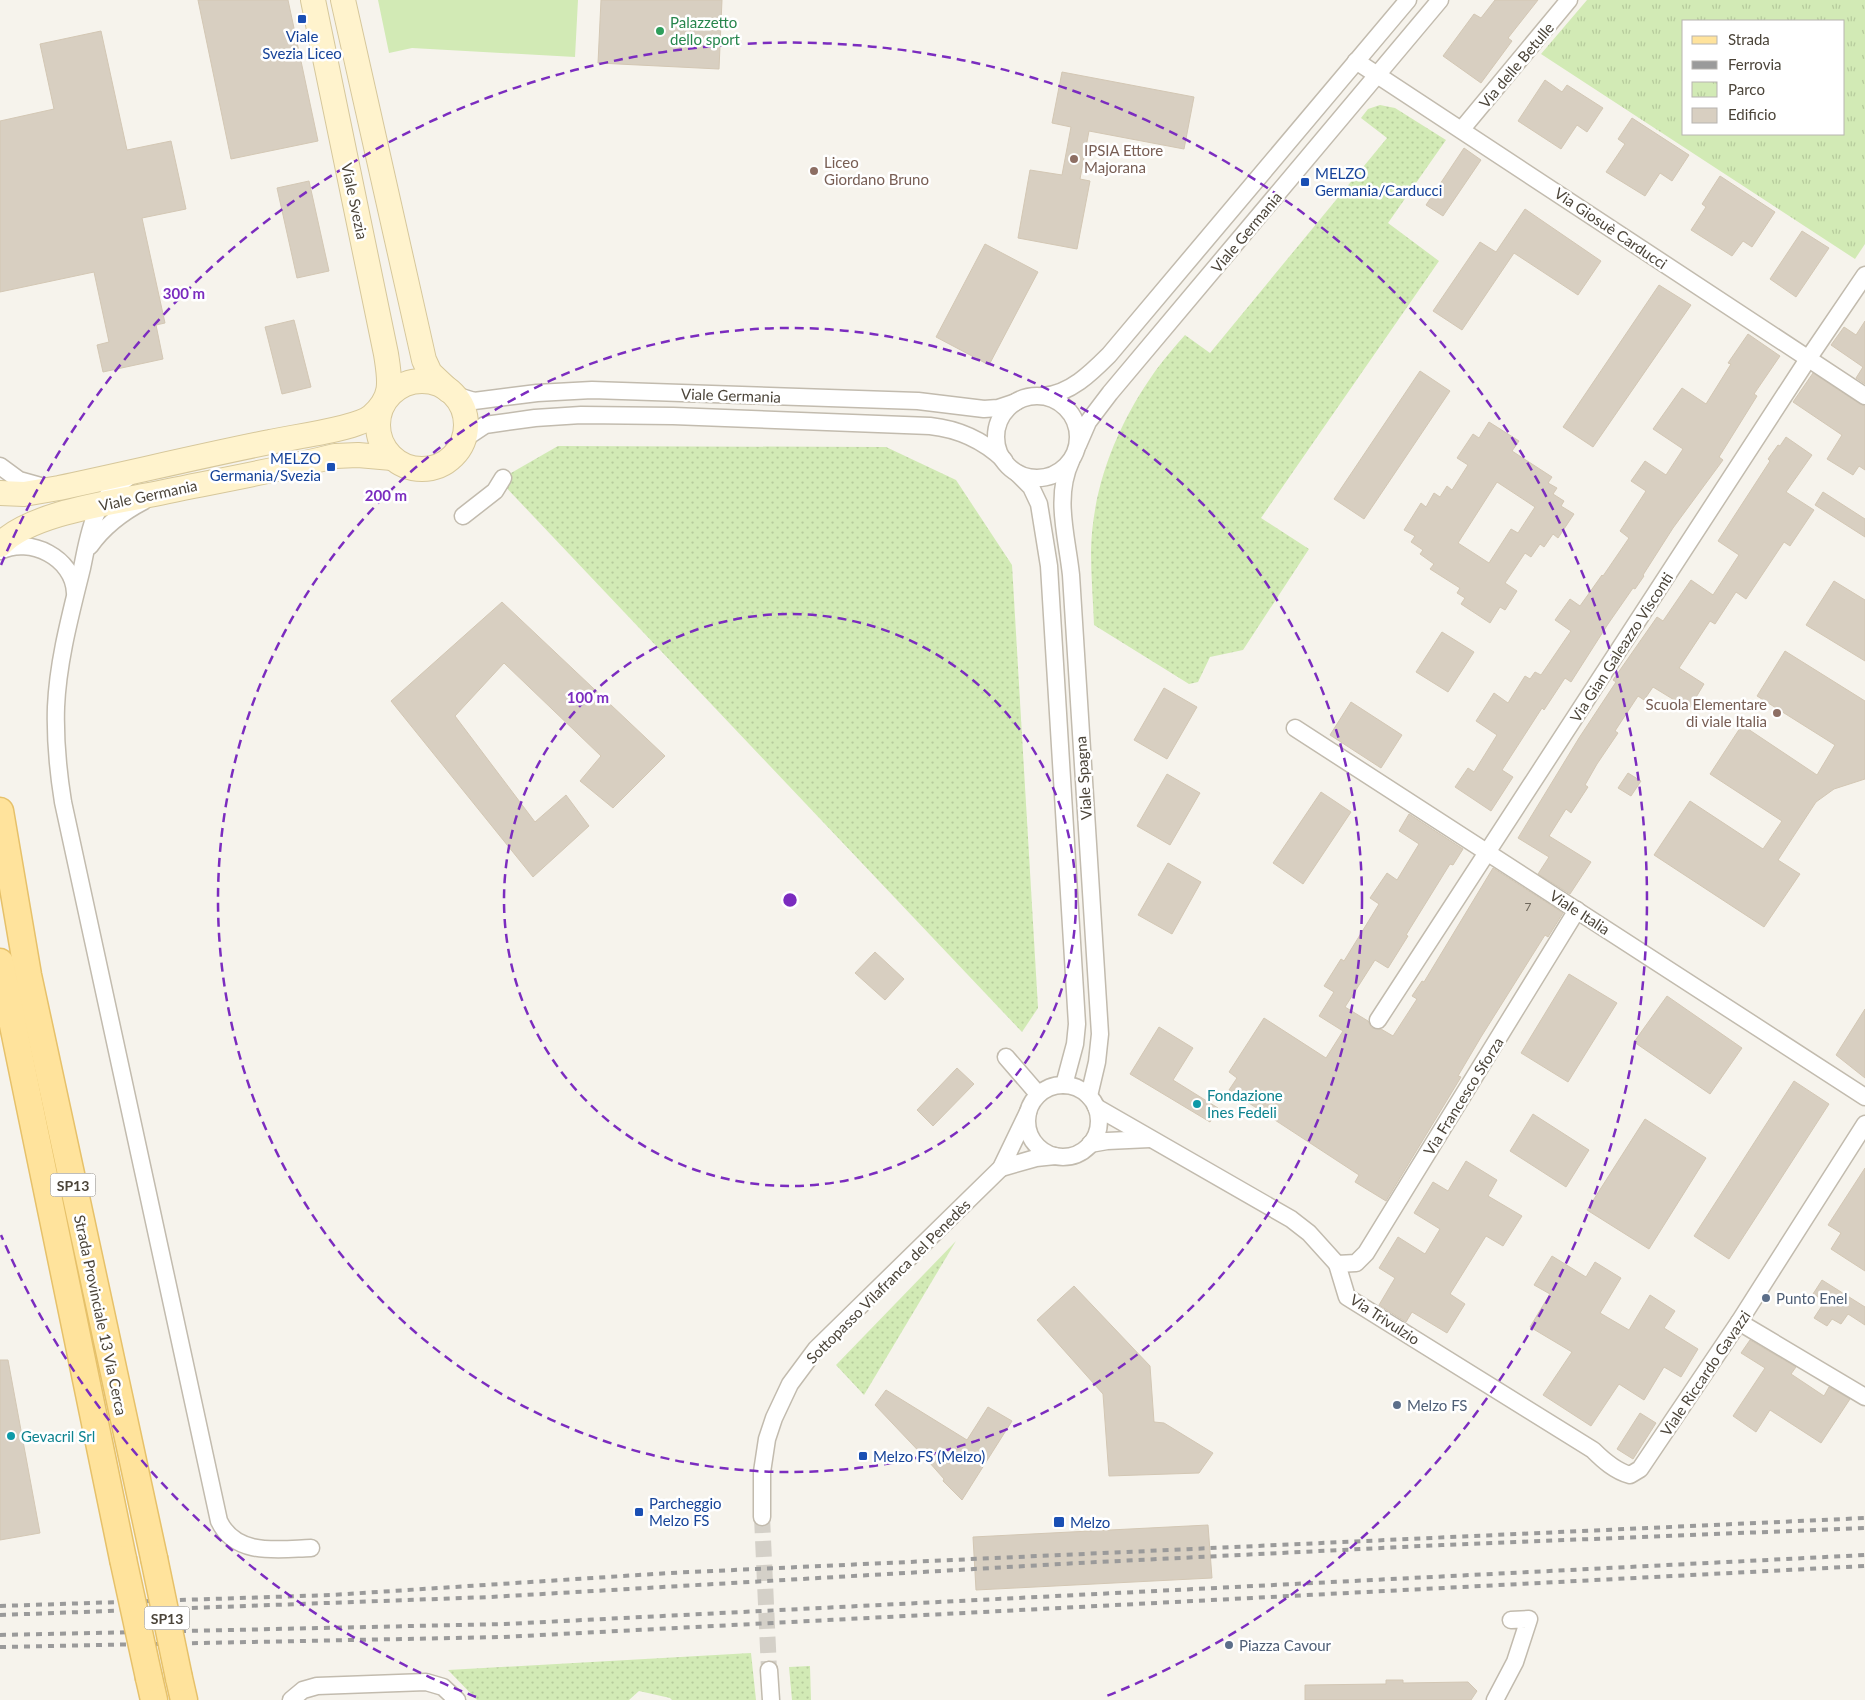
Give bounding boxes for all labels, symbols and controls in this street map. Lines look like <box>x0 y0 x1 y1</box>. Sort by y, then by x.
marker: Viale Svezia Liceo <box>296 13 308 25</box>
place label: Palazzetto dello sport <box>670 13 741 48</box>
street label: Via delle Betulle <box>1475 18 1557 112</box>
legend <box>1682 20 1845 135</box>
marker: Palazzetto dello sport <box>654 25 666 37</box>
place label: Viale Svezia Liceo <box>262 27 342 62</box>
text: Strada <box>1728 30 1770 48</box>
text: Ferrovia <box>1728 55 1781 73</box>
text: Parco <box>1728 80 1765 98</box>
text: Edificio <box>1728 105 1776 123</box>
place label: IPSIA Ettore Majorana <box>1084 141 1163 176</box>
place label: Liceo Giordano Bruno <box>824 153 929 188</box>
marker: IPSIA Ettore Majorana <box>1068 153 1080 165</box>
street label: Viale Svezia <box>338 161 372 241</box>
place label: MELZO Germania/Carducci <box>1315 164 1442 199</box>
marker: Liceo Giordano Bruno <box>808 165 820 177</box>
marker: MELZO Germania/Carducci <box>1299 176 1311 188</box>
street label: Via Giosuè Carducci <box>1551 184 1671 272</box>
street label: Viale Germania <box>1207 188 1285 276</box>
text: 300 m <box>163 284 205 302</box>
street label: Viale Germania <box>681 384 781 406</box>
place label: MELZO Germania/Svezia <box>210 449 321 484</box>
marker: MELZO Germania/Svezia <box>325 461 337 473</box>
street label: Viale Germania <box>97 476 199 514</box>
text: 200 m <box>365 486 407 504</box>
street label: Via Gian Galeazzo Visconti <box>1566 569 1676 725</box>
text: 100 m <box>567 688 609 706</box>
place label: Scuola Elementare di viale Italia <box>1646 695 1767 730</box>
marker: Scuola Elementare di viale Italia <box>1771 707 1783 719</box>
street label: Viale Spagna <box>1071 735 1095 821</box>
street label: Viale Italia <box>1547 886 1613 938</box>
centre of rings <box>781 891 799 909</box>
house number: 7 <box>1525 899 1532 914</box>
street label: Via Francesco Sforza <box>1419 1034 1507 1158</box>
place label: Fondazione Ines Fedeli <box>1207 1086 1283 1121</box>
marker: Fondazione Ines Fedeli <box>1191 1098 1203 1110</box>
road number: SP13 <box>50 1174 96 1196</box>
street label: Sottopasso Vilafranca del Penedès <box>802 1195 974 1367</box>
street label: Strada Provinciale 13 Via Cerca <box>71 1213 131 1417</box>
place label: Punto Enel <box>1776 1289 1848 1307</box>
street label: Via Trivulzio <box>1347 1290 1423 1348</box>
marker: Punto Enel <box>1760 1292 1772 1304</box>
street label: Viale Riccardo Gavazzi <box>1656 1307 1754 1439</box>
place label: Melzo FS <box>1407 1396 1468 1414</box>
marker: Melzo FS <box>1391 1399 1403 1411</box>
place label: Gevacril Srl <box>21 1427 95 1445</box>
marker: Gevacril Srl <box>5 1430 17 1442</box>
place label: Melzo FS (Melzo) <box>873 1447 985 1465</box>
marker: Melzo FS (Melzo) <box>857 1450 869 1462</box>
place label: Parcheggio Melzo FS <box>649 1494 722 1529</box>
marker: Parcheggio Melzo FS <box>633 1506 645 1518</box>
place label: Melzo <box>1070 1513 1110 1531</box>
marker: Melzo <box>1052 1515 1066 1529</box>
road number: SP13 <box>144 1606 190 1630</box>
place label: Piazza Cavour <box>1239 1636 1332 1654</box>
marker: Piazza Cavour <box>1223 1639 1235 1651</box>

